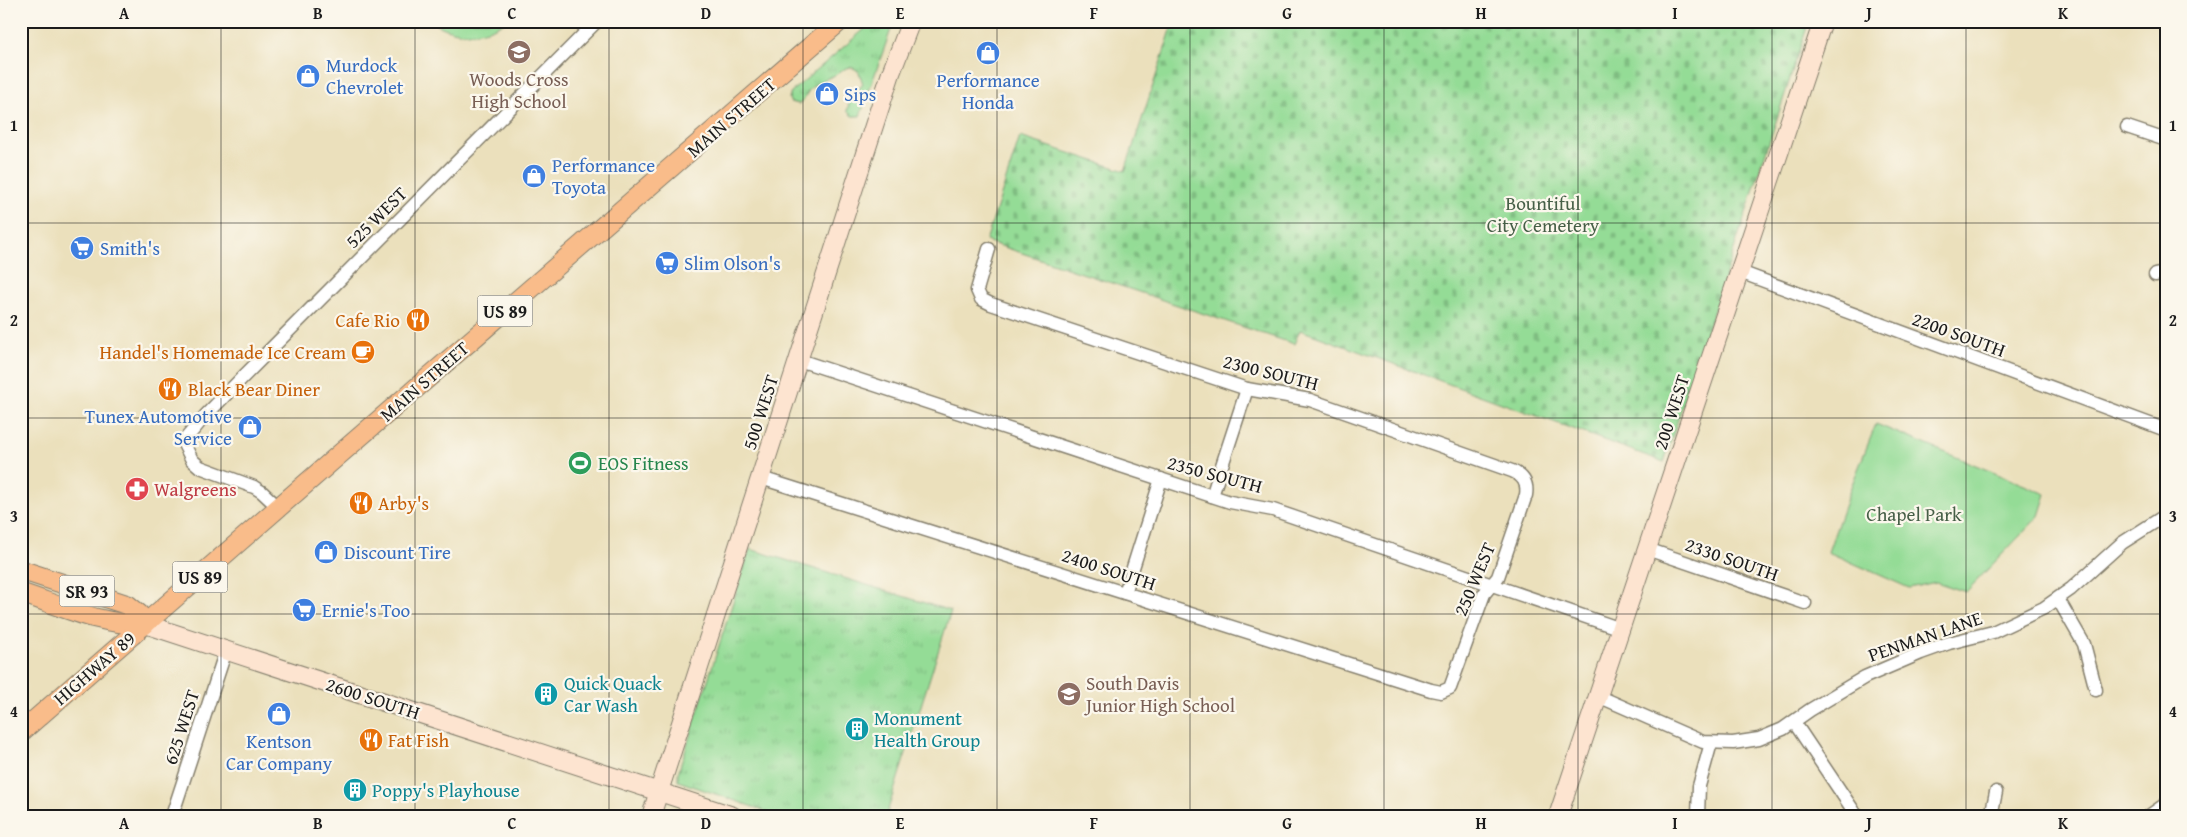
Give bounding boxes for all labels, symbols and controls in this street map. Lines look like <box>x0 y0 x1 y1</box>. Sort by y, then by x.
text: A <box>119 1 130 25</box>
text: B <box>313 1 323 25</box>
text: C <box>507 1 517 25</box>
text: D <box>701 1 711 25</box>
text: E <box>896 1 905 25</box>
text: F <box>1090 1 1098 25</box>
text: G <box>1282 1 1292 25</box>
text: H <box>1475 1 1487 25</box>
text: I <box>1672 1 1678 25</box>
text: J <box>1863 1 1872 25</box>
text: K <box>2058 1 2069 25</box>
school or university icon: Woods Cross High School <box>506 39 532 65</box>
shop icon: Performance Honda <box>975 40 1001 66</box>
place label: Murdock Chevrolet <box>326 51 404 101</box>
shop icon: Murdock Chevrolet <box>295 63 321 89</box>
place label: Woods Cross High School <box>469 65 569 115</box>
place label: Performance Honda <box>936 66 1040 116</box>
street label: MAIN STREET <box>680 70 782 164</box>
place label: Sips <box>844 80 876 108</box>
shop icon: Sips <box>814 81 840 107</box>
text: 1 <box>10 113 18 137</box>
text: 1 <box>2169 113 2177 137</box>
place label: Performance Toyota <box>552 151 655 201</box>
shop icon: Performance Toyota <box>521 163 547 189</box>
street label: 525 WEST <box>339 180 413 254</box>
park label: Bountiful City Cemetery <box>1487 189 1600 239</box>
place label: Smith's <box>100 234 160 262</box>
supermarket icon: Smith's <box>69 235 95 261</box>
place label: Slim Olson's <box>684 249 781 277</box>
supermarket icon: Slim Olson's <box>654 250 680 276</box>
road number: US 89 <box>478 296 532 326</box>
street label: 2200 SOUTH <box>1908 304 2010 364</box>
place label: Cafe Rio <box>336 306 400 334</box>
restaurant icon: Cafe Rio <box>405 307 431 333</box>
text: 2 <box>10 308 18 332</box>
text: 2 <box>2169 308 2177 332</box>
street label: MAIN STREET <box>373 334 475 428</box>
place label: Handel's Homemade Ice Cream <box>100 338 346 366</box>
cafe icon: Handel's Homemade Ice Cream <box>350 339 376 365</box>
street label: 2300 SOUTH <box>1220 347 1322 397</box>
street label: 500 WEST <box>735 371 785 453</box>
street label: 200 WEST <box>1646 371 1696 453</box>
place label: Black Bear Diner <box>188 375 320 403</box>
restaurant icon: Black Bear Diner <box>157 376 183 402</box>
place label: Tunex Automotive Service <box>85 402 232 452</box>
shop icon: Tunex Automotive Service <box>237 414 263 440</box>
street label: 2350 SOUTH <box>1164 448 1266 500</box>
place label: EOS Fitness <box>598 449 689 477</box>
sports icon: EOS Fitness <box>567 450 593 476</box>
place label: Walgreens <box>154 475 237 503</box>
pharmacy icon: Walgreens <box>124 476 150 502</box>
place label: Arby's <box>378 489 429 517</box>
restaurant icon: Arby's <box>348 490 374 516</box>
park label: Chapel Park <box>1866 500 1962 528</box>
text: 3 <box>10 504 18 528</box>
text: 3 <box>2169 504 2177 528</box>
street label: 2330 SOUTH <box>1681 530 1783 588</box>
place label: Discount Tire <box>344 538 451 566</box>
street label: 250 WEST <box>1446 538 1502 620</box>
shop icon: Discount Tire <box>313 539 339 565</box>
street label: 2400 SOUTH <box>1058 541 1160 597</box>
road number: US 89 <box>172 562 228 592</box>
road number: SR 93 <box>59 576 114 606</box>
place label: Ernie's Too <box>322 596 410 624</box>
supermarket icon: Ernie's Too <box>291 597 317 623</box>
street label: PENMAN LANE <box>1864 603 1986 669</box>
street label: HIGHWAY 89 <box>47 624 141 712</box>
place label: Quick Quack Car Wash <box>564 669 662 719</box>
place label: South Davis Junior High School <box>1084 669 1235 719</box>
street label: 2600 SOUTH <box>322 670 424 726</box>
building icon: Quick Quack Car Wash <box>533 681 559 707</box>
school or university icon: South Davis Junior High School <box>1056 681 1082 707</box>
street label: 625 WEST <box>156 686 206 768</box>
text: 4 <box>10 699 18 723</box>
text: 4 <box>2169 699 2177 723</box>
shop icon: Kentson Car Company <box>266 701 292 727</box>
place label: Monument Health Group <box>874 704 980 754</box>
building icon: Monument Health Group <box>844 716 870 742</box>
place label: Fat Fish <box>388 726 450 754</box>
place label: Kentson Car Company <box>226 727 333 777</box>
restaurant icon: Fat Fish <box>358 727 384 753</box>
place label: Poppy's Playhouse <box>372 776 520 804</box>
building icon: Poppy's Playhouse <box>342 777 368 803</box>
text: A <box>119 811 130 835</box>
text: B <box>313 811 323 835</box>
text: C <box>507 811 517 835</box>
text: D <box>701 811 711 835</box>
text: E <box>896 811 905 835</box>
text: F <box>1090 811 1098 835</box>
text: G <box>1282 811 1292 835</box>
text: H <box>1475 811 1487 835</box>
text: I <box>1672 811 1678 835</box>
text: J <box>1863 811 1872 835</box>
text: K <box>2058 811 2069 835</box>

